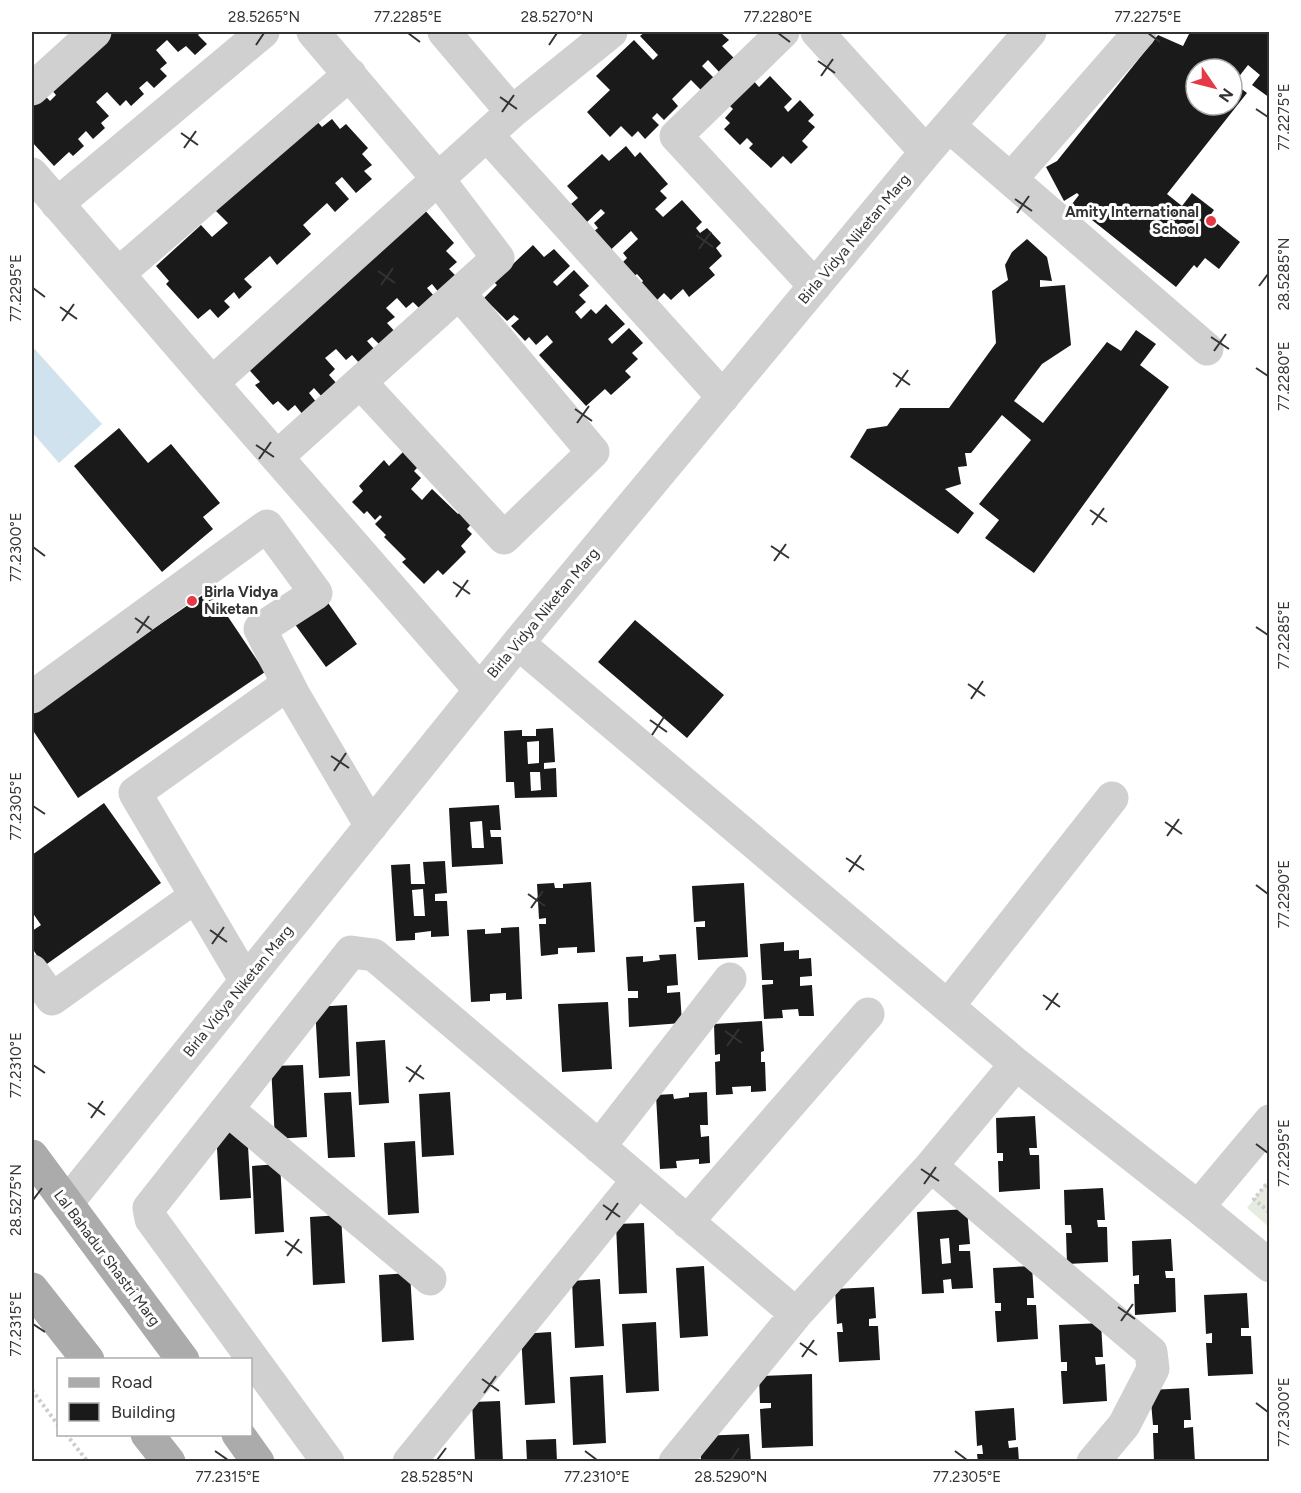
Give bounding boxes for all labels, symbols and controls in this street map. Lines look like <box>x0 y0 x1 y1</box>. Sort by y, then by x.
text: 28.5265°N <box>228 8 300 26</box>
text: 77.2285°E <box>374 8 442 26</box>
text: 28.5270°N <box>521 8 593 26</box>
text: 77.2280°E <box>743 8 813 26</box>
text: 77.2275°E <box>1114 8 1182 26</box>
north arrow <box>1184 57 1244 117</box>
text: 77.2275°E <box>1275 83 1293 151</box>
text: N <box>1215 85 1237 106</box>
street label: Birla Vidya Niketan Marg <box>794 170 914 308</box>
place label: Amity International School <box>1065 203 1199 238</box>
marker: Amity International School <box>1204 214 1218 228</box>
text: 28.5285°N <box>1275 238 1293 310</box>
text: 77.2295°E <box>7 254 25 322</box>
text: 77.2280°E <box>1275 341 1293 411</box>
text: 77.2300°E <box>7 512 25 582</box>
street label: Birla Vidya Niketan Marg <box>483 544 603 682</box>
place label: Birla Vidya Niketan <box>204 583 278 618</box>
marker: Birla Vidya Niketan <box>185 594 199 608</box>
text: 77.2285°E <box>1275 601 1293 669</box>
text: 77.2305°E <box>7 772 25 840</box>
text: 77.2290°E <box>1275 860 1293 928</box>
street label: Birla Vidya Niketan Marg <box>179 922 297 1060</box>
text: 77.2310°E <box>7 1032 25 1098</box>
text: 77.2295°E <box>1275 1119 1293 1187</box>
text: 28.5275°N <box>7 1164 25 1236</box>
street label: Lal Bahadur Shastri Marg <box>50 1186 164 1330</box>
text: 77.2315°E <box>7 1291 25 1357</box>
legend <box>57 1358 252 1436</box>
text: Road <box>111 1371 152 1393</box>
text: 77.2300°E <box>1275 1377 1293 1447</box>
text: Building <box>111 1401 176 1423</box>
text: 77.2315°E <box>195 1468 261 1486</box>
text: 28.5285°N <box>401 1468 473 1486</box>
text: 77.2310°E <box>564 1468 630 1486</box>
text: 28.5290°N <box>695 1468 767 1486</box>
text: 77.2305°E <box>933 1468 1001 1486</box>

